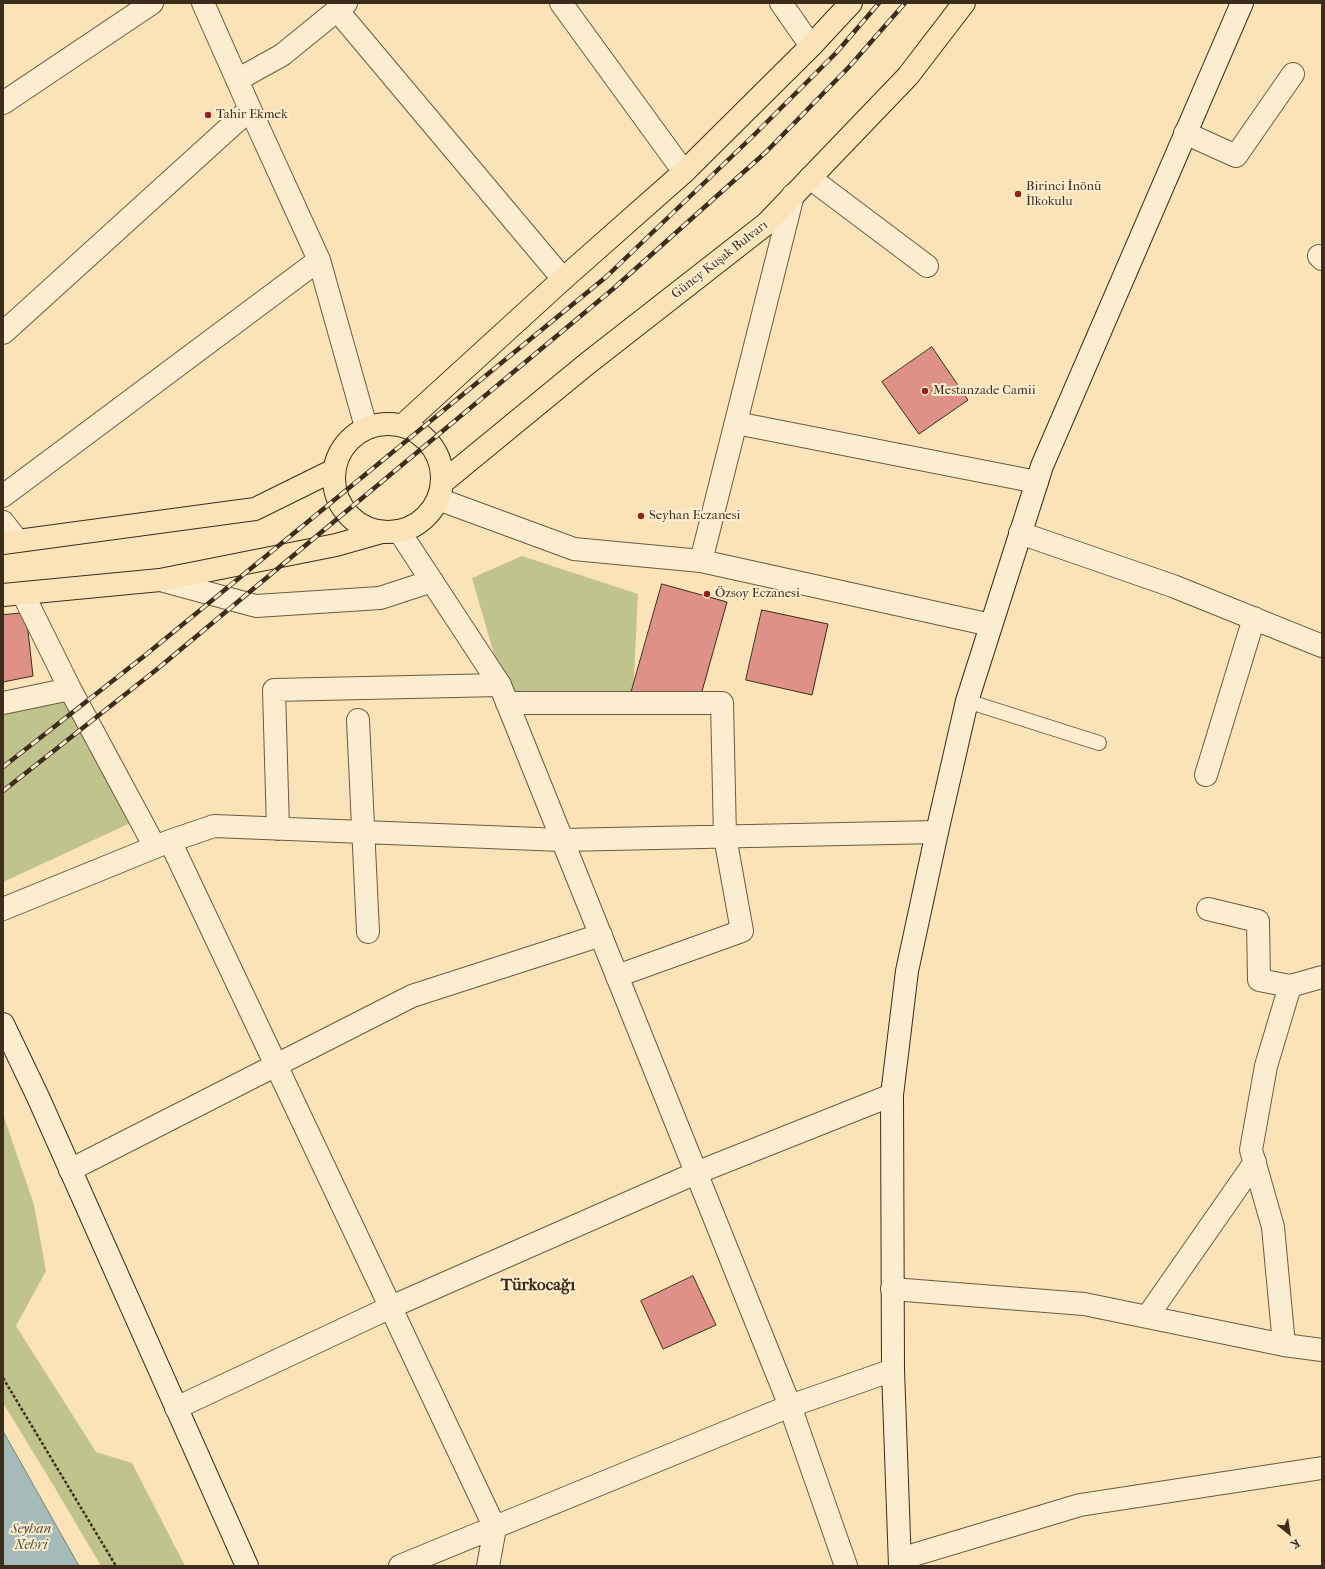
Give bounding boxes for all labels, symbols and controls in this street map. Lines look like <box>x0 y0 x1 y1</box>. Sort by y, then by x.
place label: Tahir Ekmek <box>216 107 288 123</box>
marker: Tahir Ekmek <box>203 110 213 120</box>
place label: Birinci İnönü İlkokulu <box>1026 179 1101 210</box>
marker: Birinci İnönü İlkokulu <box>1013 189 1023 199</box>
street label: Güney Kuşak Bulvarı <box>669 218 771 302</box>
place label: Mestanzade Camii <box>933 383 1035 399</box>
marker: Mestanzade Camii <box>920 386 930 396</box>
place label: Seyhan Eczanesi <box>649 508 740 524</box>
marker: Seyhan Eczanesi <box>636 511 646 521</box>
place label: Özsoy Eczanesi <box>715 586 800 602</box>
marker: Özsoy Eczanesi <box>702 589 712 599</box>
district label: Türkocağı <box>501 1276 575 1296</box>
north arrow <box>1269 1513 1309 1553</box>
water label: Seyhan Nehri <box>11 1522 51 1554</box>
text: K <box>1289 1536 1302 1551</box>

